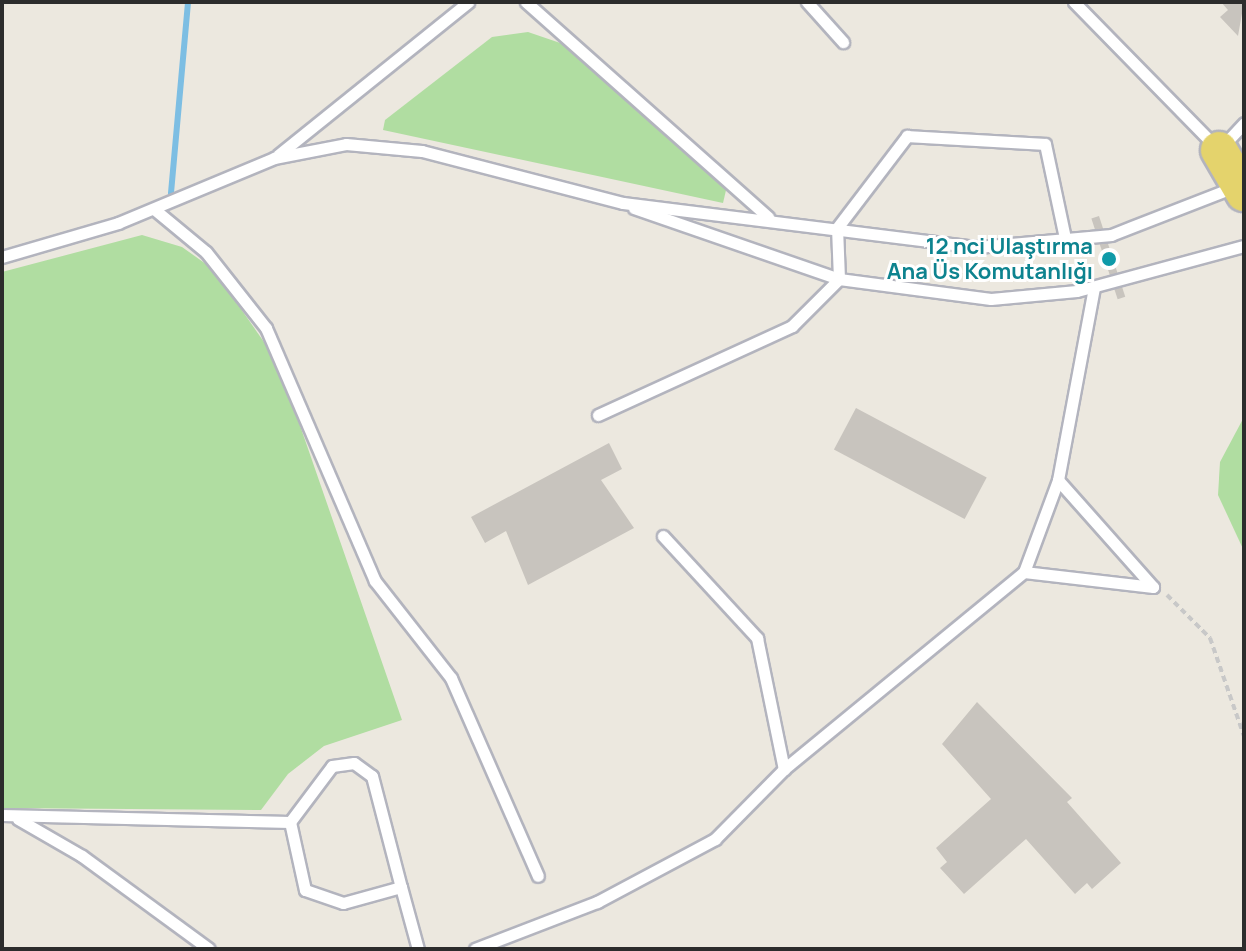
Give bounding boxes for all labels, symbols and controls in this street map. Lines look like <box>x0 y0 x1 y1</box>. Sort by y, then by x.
place label: 12 nci Ulaştırma Ana Üs Komutanlığı <box>887 233 1093 284</box>
marker: 12 nci Ulaştırma Ana Üs Komutanlığı <box>1100 250 1118 268</box>

